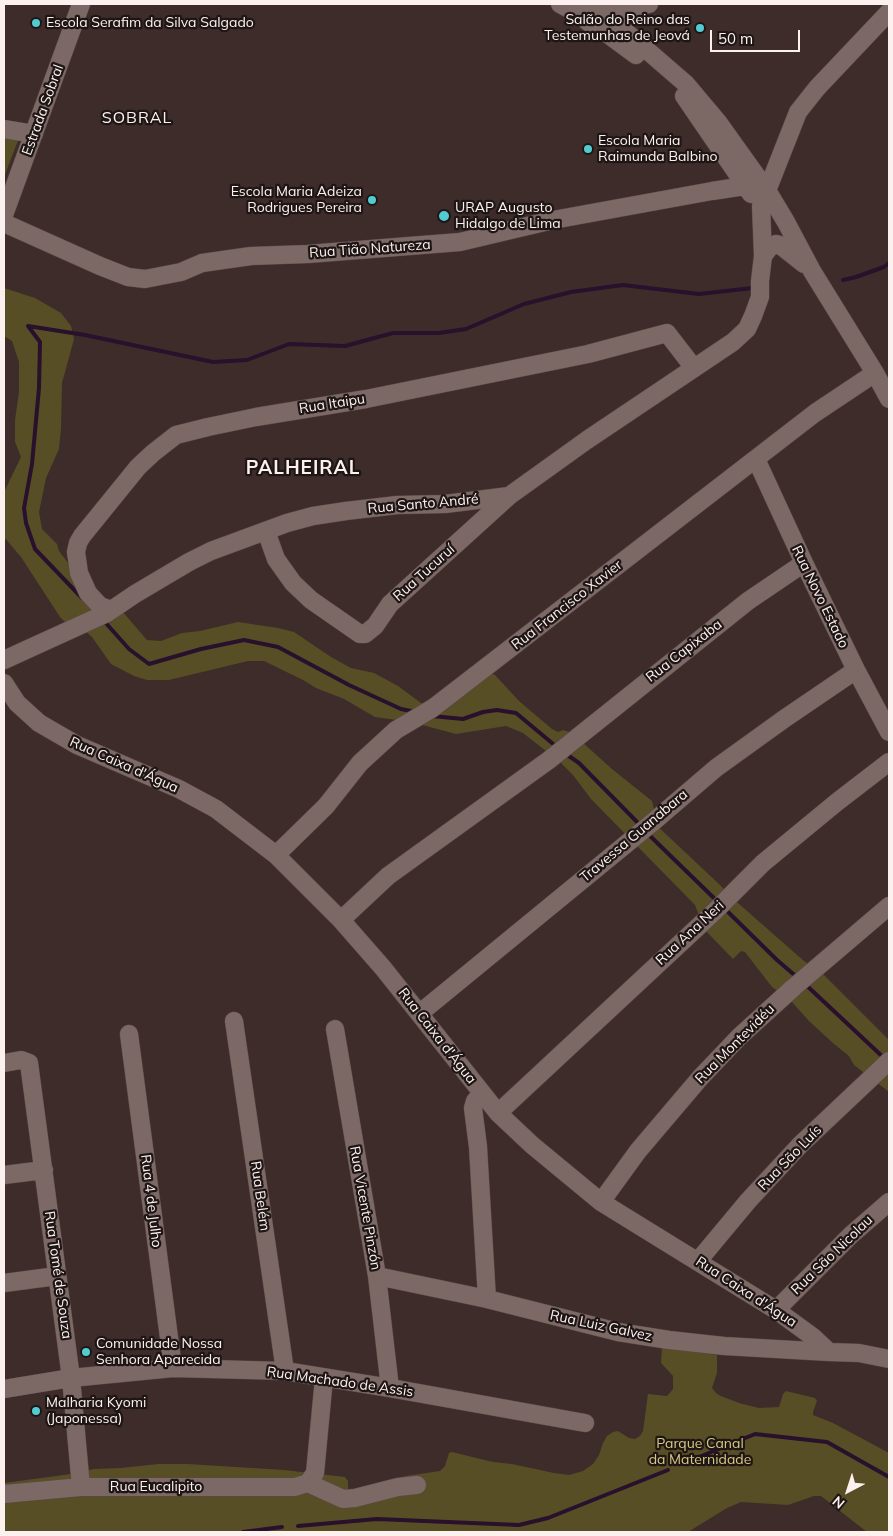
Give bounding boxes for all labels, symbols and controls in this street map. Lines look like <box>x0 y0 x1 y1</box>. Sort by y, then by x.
place label: Salão do Reino das Testemunhas de Jeová <box>544 12 690 44</box>
place label: Escola Serafim da Silva Salgado <box>46 15 254 31</box>
marker: Escola Serafim da Silva Salgado <box>30 17 42 29</box>
scale bar <box>713 20 803 52</box>
marker: Salão do Reino das Testemunhas de Jeová <box>694 22 706 34</box>
text: 50 m <box>718 29 753 48</box>
street label: Estrada Sobral <box>19 62 67 158</box>
district label: SOBRAL <box>101 108 173 128</box>
place label: Escola Maria Raimunda Balbino <box>598 133 718 166</box>
marker: Escola Maria Raimunda Balbino <box>582 143 594 155</box>
place label: Escola Maria Adeiza Rodrigues Pereira <box>231 184 362 216</box>
marker: Escola Maria Adeiza Rodrigues Pereira <box>366 194 378 206</box>
place label: URAP Augusto Hidalgo de Lima <box>455 200 561 232</box>
marker: URAP Augusto Hidalgo de Lima <box>437 209 451 223</box>
street label: Rua Tião Natureza <box>309 236 431 262</box>
street label: Rua Itaipu <box>298 390 366 418</box>
district label: PALHEIRAL <box>245 457 361 479</box>
street label: Rua Santo André <box>367 491 479 517</box>
street label: Rua Tucuruí <box>390 541 458 605</box>
street label: Rua Novo Estado <box>788 543 852 651</box>
street label: Rua Francisco Xavier <box>508 557 626 653</box>
street label: Rua Capixaba <box>643 616 725 686</box>
street label: Rua Caixa d'Água <box>67 734 181 796</box>
street label: Travessa Guanabara <box>577 786 691 886</box>
street label: Rua Ana Neri <box>653 897 727 969</box>
street label: Rua Caixa d'Água <box>394 985 480 1087</box>
street label: Rua Montevidéu <box>692 1001 778 1087</box>
street label: Rua São Luís <box>755 1122 825 1194</box>
street label: Rua Vicente Pinzón <box>346 1145 384 1271</box>
street label: Rua 4 de Julho <box>137 1153 165 1249</box>
street label: Rua Belém <box>247 1160 273 1232</box>
street label: Rua Tomé de Souza <box>41 1210 75 1340</box>
street label: Rua São Nicolau <box>788 1212 876 1298</box>
street label: Rua Caixa d'Água <box>692 1253 800 1331</box>
street label: Rua Luiz Galvez <box>548 1307 654 1345</box>
place label: Comunidade Nossa Senhora Aparecida <box>96 1336 222 1368</box>
marker: Comunidade Nossa Senhora Aparecida <box>80 1346 92 1358</box>
street label: Rua Machado de Assis <box>266 1363 414 1401</box>
place label: Malharia Kyomi (Japonessa) <box>46 1395 146 1428</box>
marker: Malharia Kyomi (Japonessa) <box>30 1405 42 1417</box>
park label: Parque Canal da Maternidade <box>649 1436 751 1468</box>
north arrow <box>823 1466 873 1516</box>
street label: Rua Eucalipito <box>110 1479 202 1495</box>
text: N <box>829 1492 848 1513</box>

